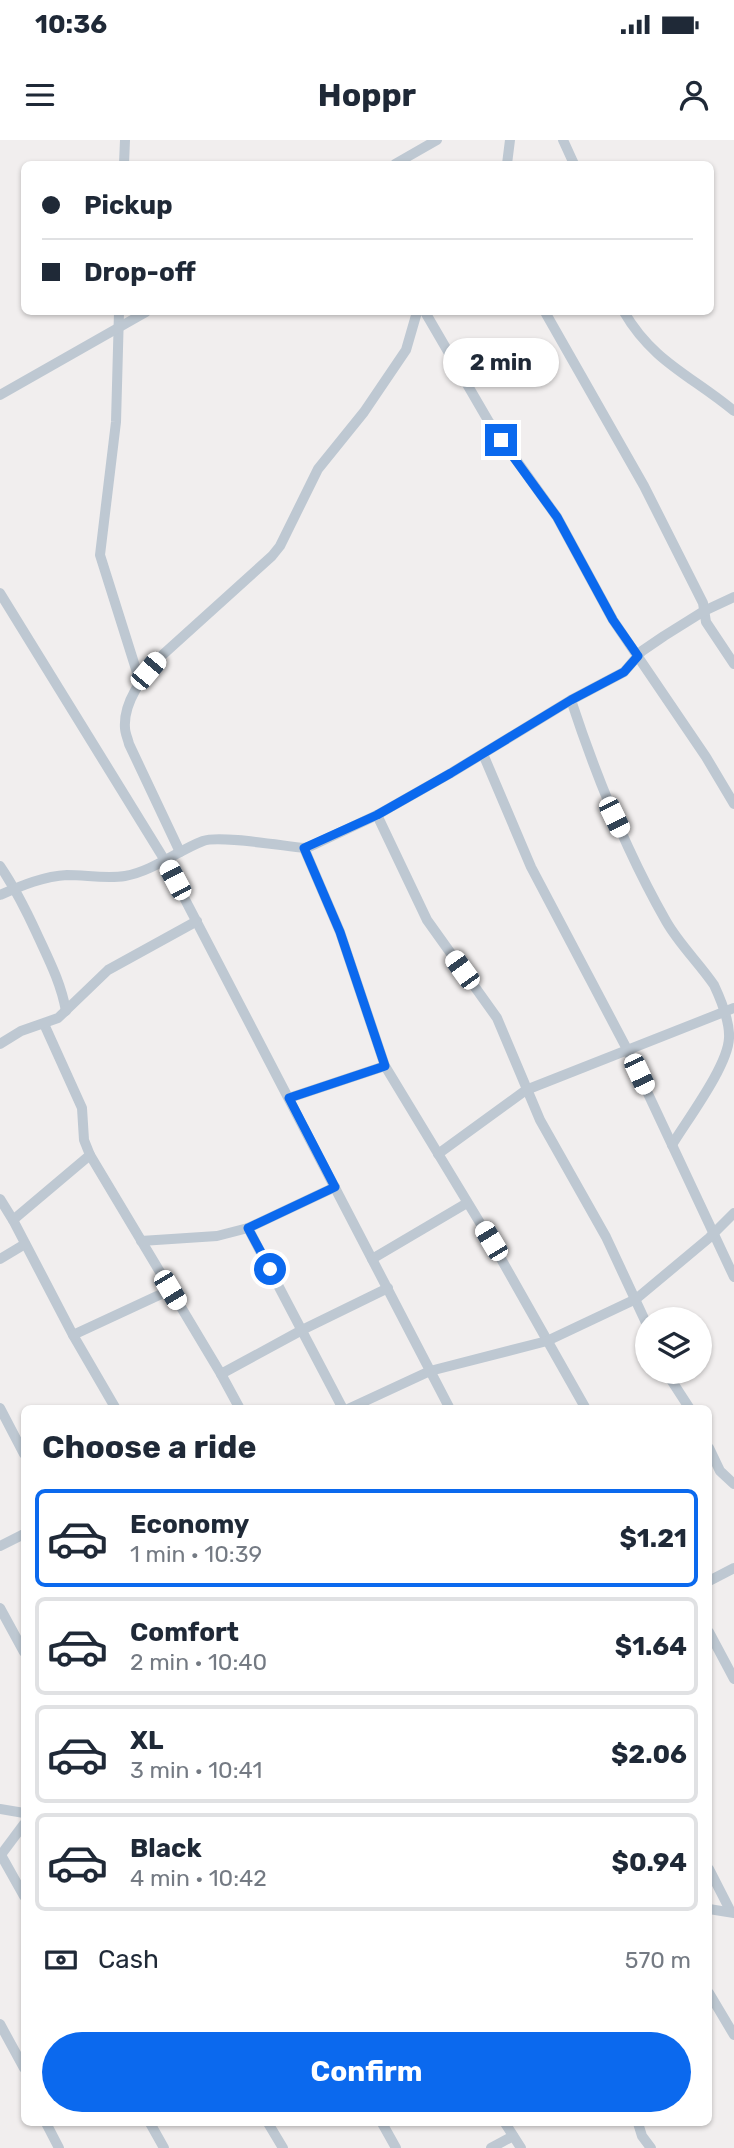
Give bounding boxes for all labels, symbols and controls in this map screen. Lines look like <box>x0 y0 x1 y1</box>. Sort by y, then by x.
text: 10:36 <box>35 9 107 40</box>
icon: menu <box>21 76 59 114</box>
text: Hoppr <box>318 76 416 114</box>
icon: person <box>675 76 713 114</box>
text: Pickup <box>84 190 173 221</box>
text: Drop-off <box>84 257 196 288</box>
callout: 2 min <box>443 338 559 387</box>
text: 2 min <box>470 348 532 376</box>
route end <box>485 424 517 456</box>
car <box>127 648 170 694</box>
car <box>596 794 633 840</box>
car <box>156 857 195 903</box>
car <box>442 947 483 993</box>
car <box>621 1051 658 1097</box>
car <box>472 1218 511 1264</box>
route start <box>254 1253 286 1285</box>
car <box>151 1267 190 1313</box>
map controls <box>635 1307 712 1384</box>
button: layers <box>635 1307 712 1384</box>
text: Choose a ride <box>42 1428 256 1466</box>
icon: car <box>46 1507 109 1570</box>
text: Economy <box>130 1509 249 1540</box>
text: $1.21 <box>620 1523 687 1554</box>
text: 1 min · 10:39 <box>130 1540 262 1568</box>
icon: car <box>46 1615 109 1678</box>
text: Comfort <box>130 1617 239 1648</box>
text: $1.64 <box>615 1631 687 1662</box>
text: 2 min · 10:40 <box>130 1648 267 1676</box>
icon: car <box>46 1723 109 1786</box>
text: XL <box>130 1725 163 1756</box>
text: $2.06 <box>611 1739 687 1770</box>
text: 3 min · 10:41 <box>130 1756 262 1784</box>
icon: car <box>46 1831 109 1894</box>
text: Black <box>130 1833 202 1864</box>
text: $0.94 <box>612 1847 687 1878</box>
text: 4 min · 10:42 <box>130 1864 267 1892</box>
icon: cash <box>42 1941 80 1979</box>
text: Cash <box>98 1944 159 1975</box>
text: 570 m <box>625 1946 691 1974</box>
button: Confirm <box>42 2032 691 2112</box>

